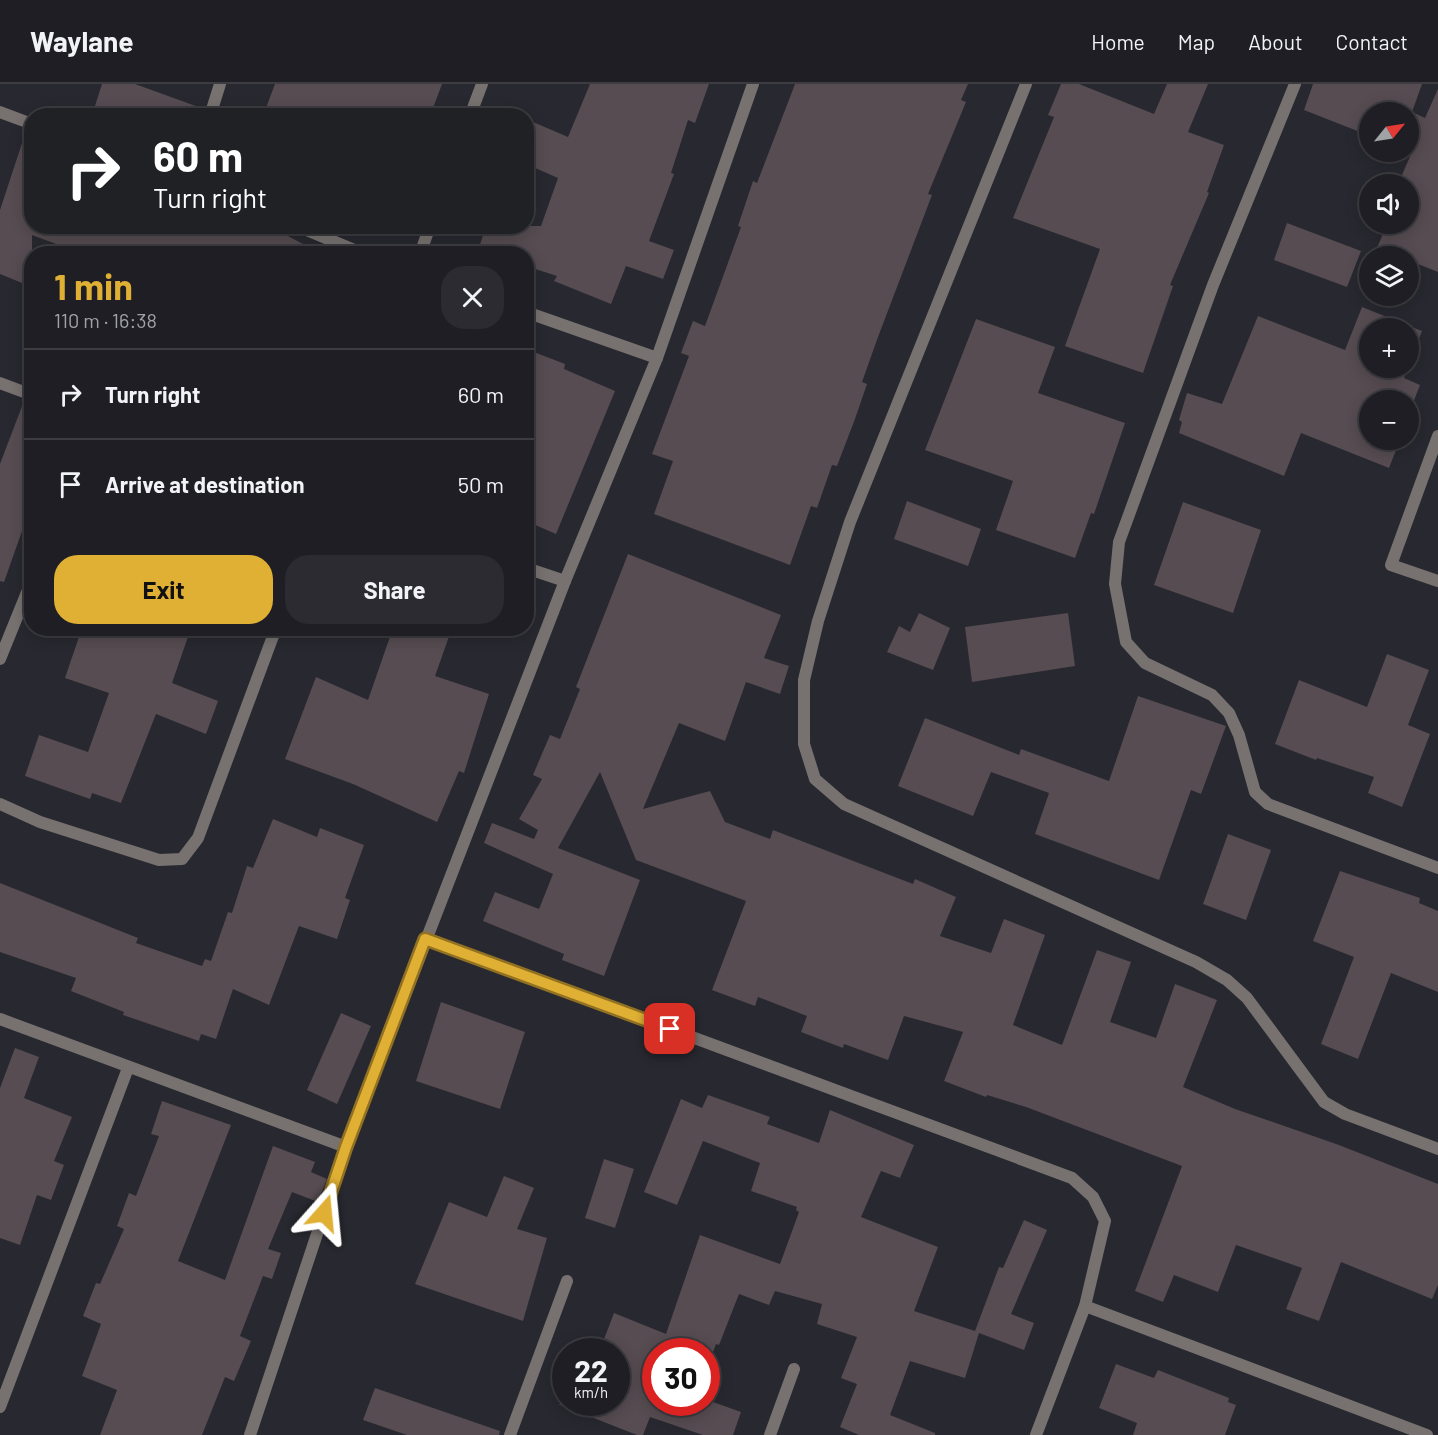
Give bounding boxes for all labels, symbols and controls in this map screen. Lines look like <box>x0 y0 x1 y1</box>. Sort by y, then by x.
text: Waylane <box>30 24 134 58</box>
text: Home <box>1091 29 1145 54</box>
text: Map <box>1178 29 1215 54</box>
text: About <box>1248 29 1303 54</box>
text: Contact <box>1336 29 1408 54</box>
north arrow <box>1359 102 1419 162</box>
map controls <box>1359 102 1419 450</box>
text: 60 m <box>153 130 243 180</box>
icon: right <box>54 132 132 210</box>
button: sound <box>1359 174 1419 234</box>
text: Turn right <box>153 181 267 213</box>
button: layers <box>1359 246 1419 306</box>
text: 1 min <box>54 264 133 307</box>
button: close <box>441 266 504 329</box>
text: 110 m · 16:38 <box>54 308 157 332</box>
button: + <box>1359 318 1419 378</box>
icon: right <box>54 378 87 411</box>
text: Turn right <box>105 381 200 407</box>
text: 60 m <box>458 381 504 407</box>
button: − <box>1359 390 1419 450</box>
icon: arrive <box>54 468 87 501</box>
text: Arrive at destination <box>105 471 304 497</box>
text: 50 m <box>458 471 504 497</box>
button: Exit <box>54 555 273 624</box>
button: Share <box>285 555 504 624</box>
pin <box>644 1003 695 1054</box>
icon: arrive <box>653 1012 686 1045</box>
position arrow <box>292 1181 356 1245</box>
speed limit sign: 30 <box>642 1338 720 1416</box>
text: 22 <box>574 1352 608 1388</box>
text: km/h <box>574 1383 608 1401</box>

